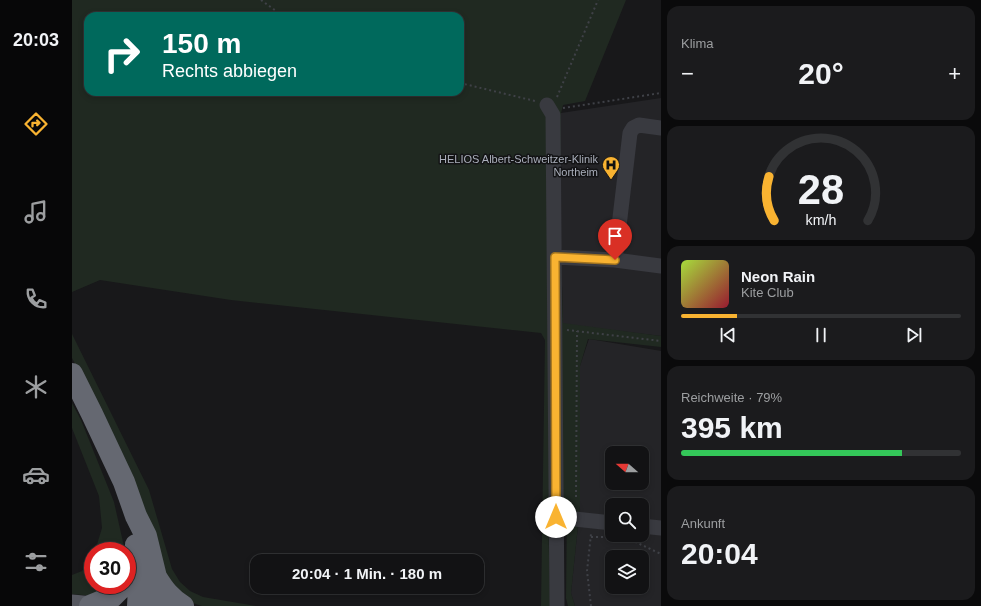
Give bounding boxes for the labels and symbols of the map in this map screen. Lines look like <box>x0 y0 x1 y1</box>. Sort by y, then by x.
place label: HELIOS Albert-Schweitzer-Klinik Northeim <box>439 153 598 178</box>
hospital icon: HELIOS Albert-Schweitzer-Klinik Northeim <box>601 155 621 180</box>
pin <box>598 219 632 260</box>
north arrow <box>605 446 649 490</box>
position arrow <box>535 496 577 538</box>
speed limit sign: 30 <box>84 542 136 594</box>

